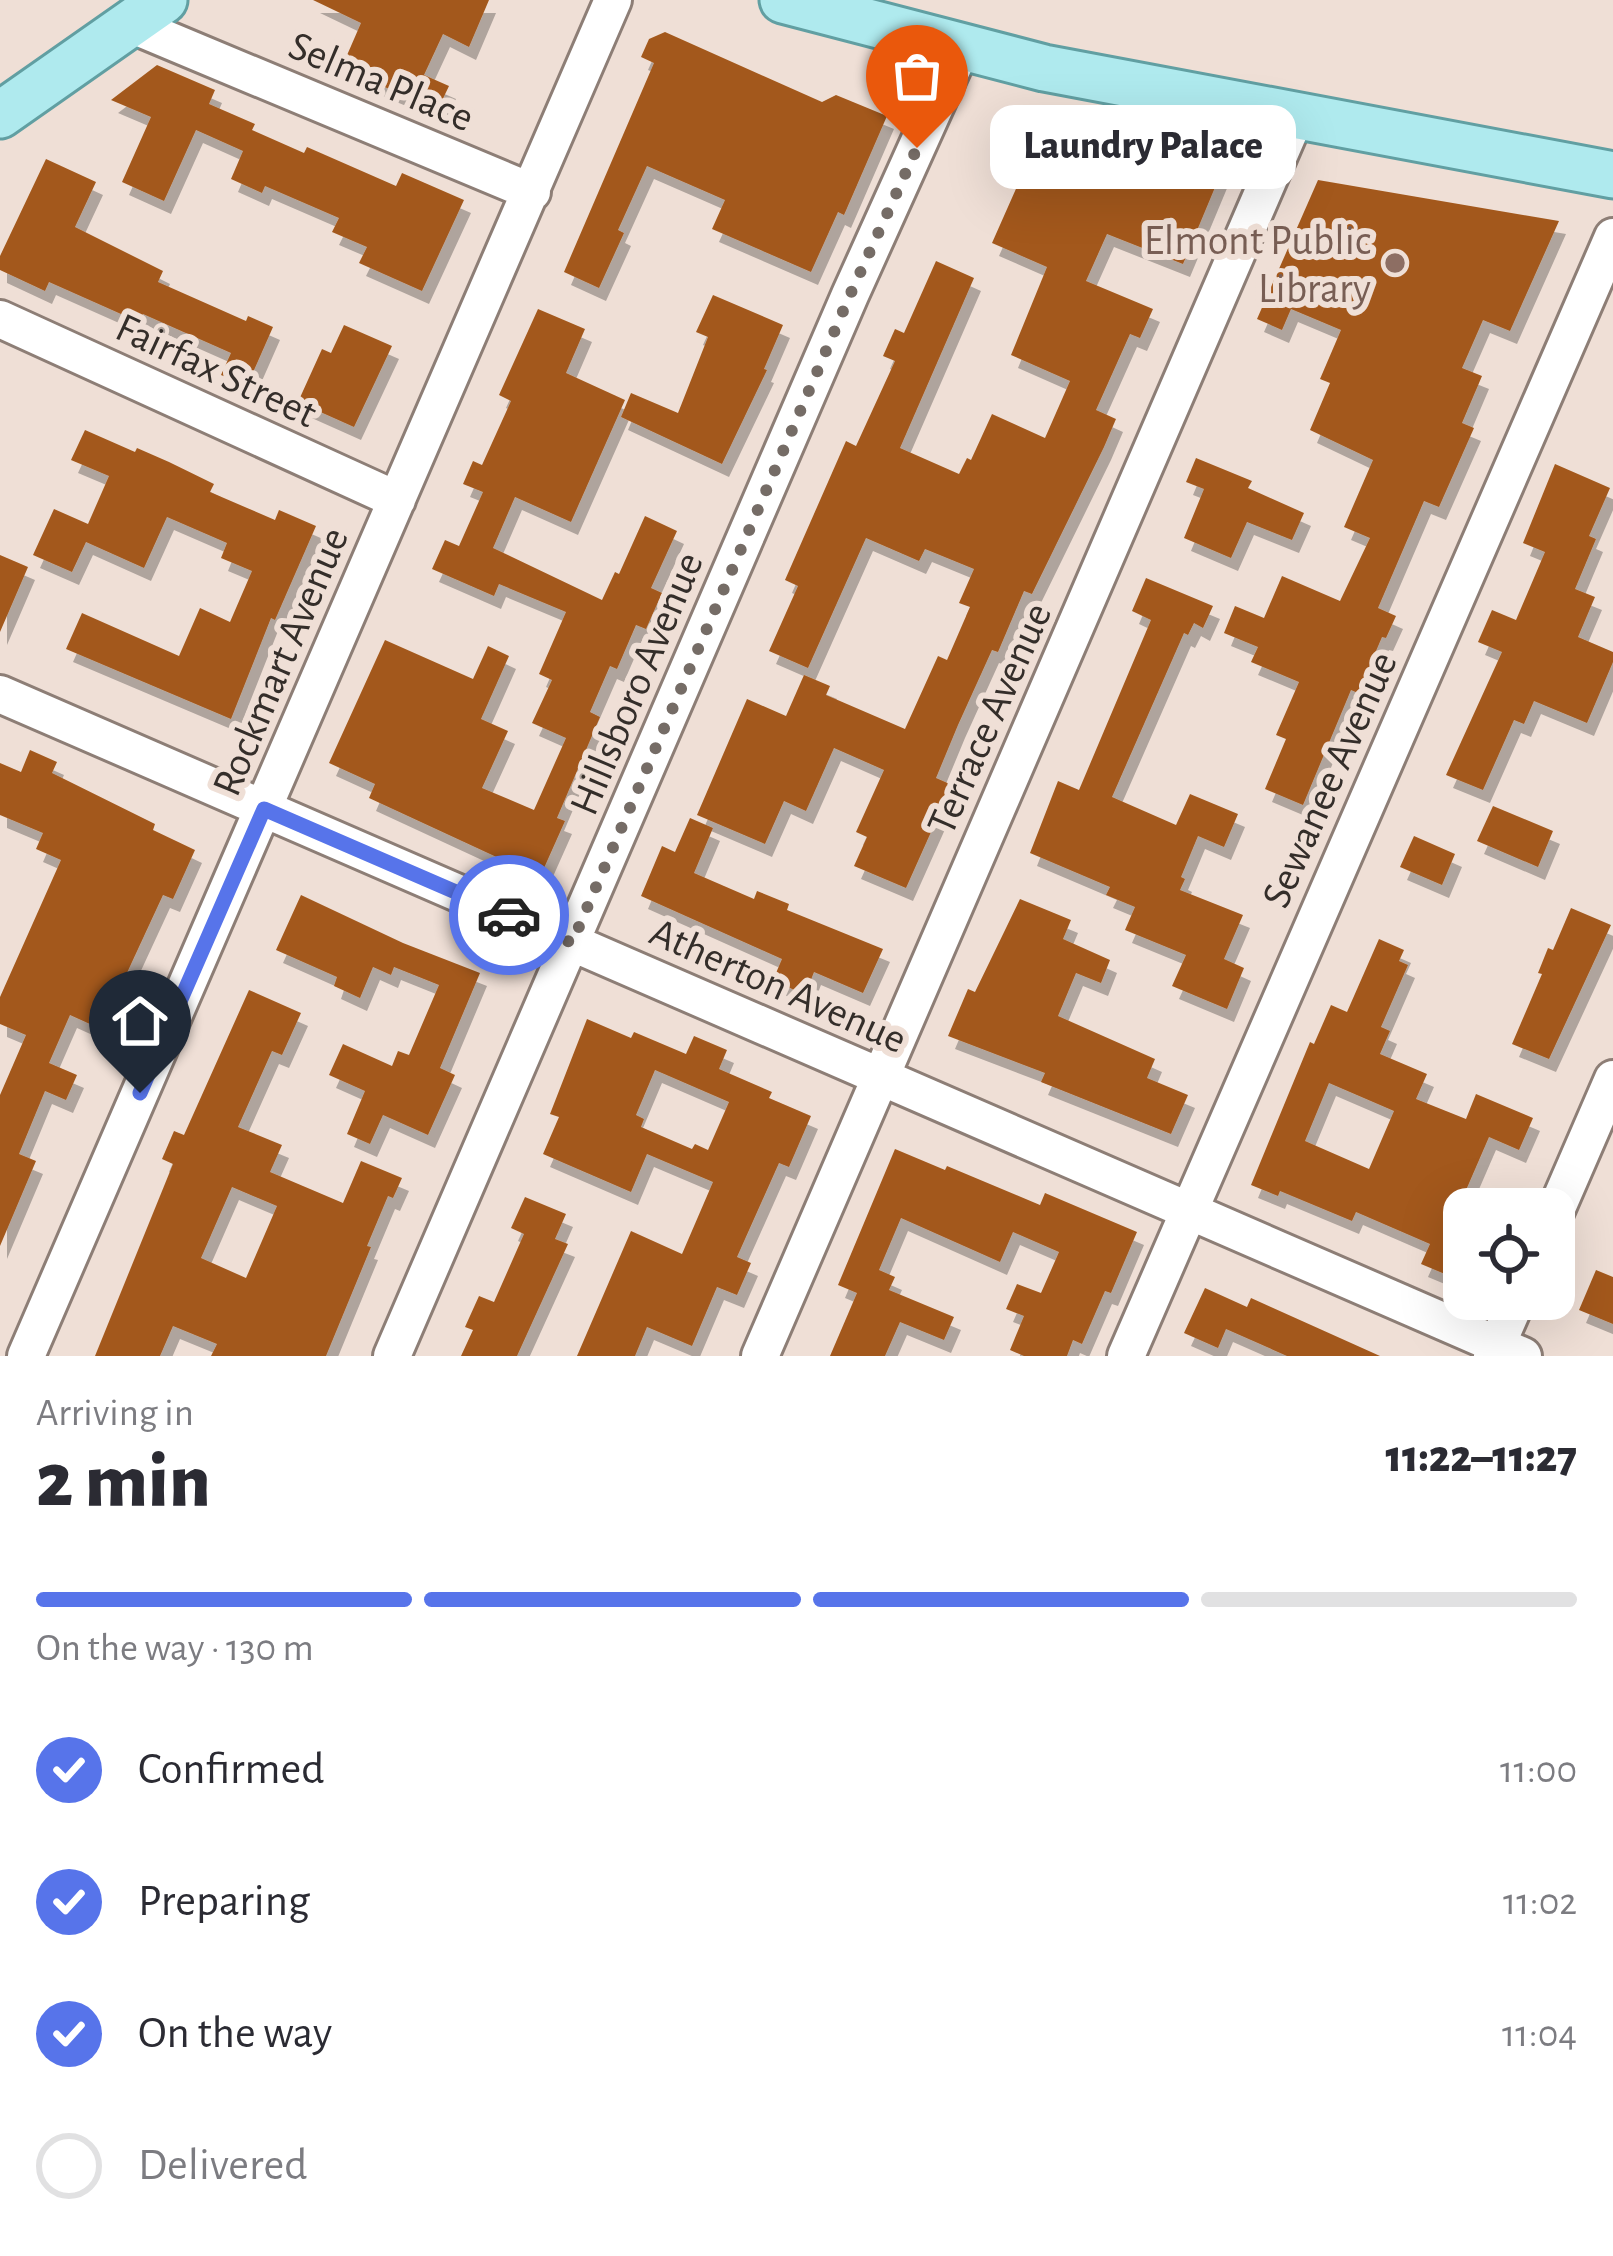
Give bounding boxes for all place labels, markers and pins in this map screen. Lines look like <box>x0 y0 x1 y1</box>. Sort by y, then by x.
pin <box>866 25 968 148</box>
callout: Laundry Palace <box>989 106 1295 190</box>
place label: Elmont Public Library <box>1144 220 1371 310</box>
marker: Elmont Public Library <box>1382 250 1408 276</box>
pin <box>89 970 191 1093</box>

